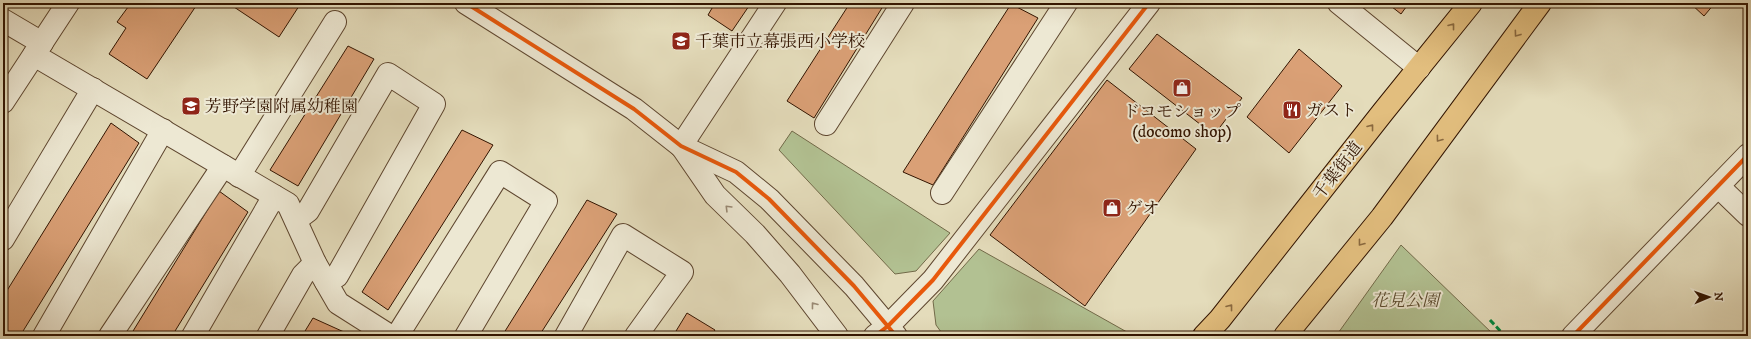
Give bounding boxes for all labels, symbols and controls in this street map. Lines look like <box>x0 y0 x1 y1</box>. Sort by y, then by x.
one-way arrow <box>1448 24 1455 31</box>
school or university icon: 千葉市立幕張西小学校 <box>670 30 692 52</box>
one-way arrow <box>1515 30 1522 37</box>
place label: 千葉市立幕張西小学校 <box>695 31 865 53</box>
shop icon: ドコモショップ (docomo shop) <box>1171 77 1193 99</box>
school or university icon: 芳野学園附属幼稚園 <box>180 95 202 117</box>
place label: 芳野学園附属幼稚園 <box>205 96 358 118</box>
restaurant icon: ガスト <box>1281 99 1303 121</box>
place label: ガスト <box>1306 100 1357 122</box>
place label: ドコモショップ (docomo shop) <box>1123 101 1241 143</box>
one-way arrow <box>1366 125 1373 132</box>
one-way arrow <box>1437 135 1444 142</box>
street label: 千葉街道 <box>1308 137 1367 204</box>
shop icon: ゲオ <box>1101 197 1123 219</box>
place label: ゲオ <box>1126 198 1160 220</box>
one-way arrow <box>725 205 733 212</box>
one-way arrow <box>1359 238 1366 245</box>
north arrow <box>1689 277 1729 317</box>
park label: 花見公園 <box>1371 290 1442 312</box>
text: N <box>1711 292 1725 301</box>
one-way arrow <box>811 302 818 309</box>
one-way arrow <box>1225 304 1232 311</box>

